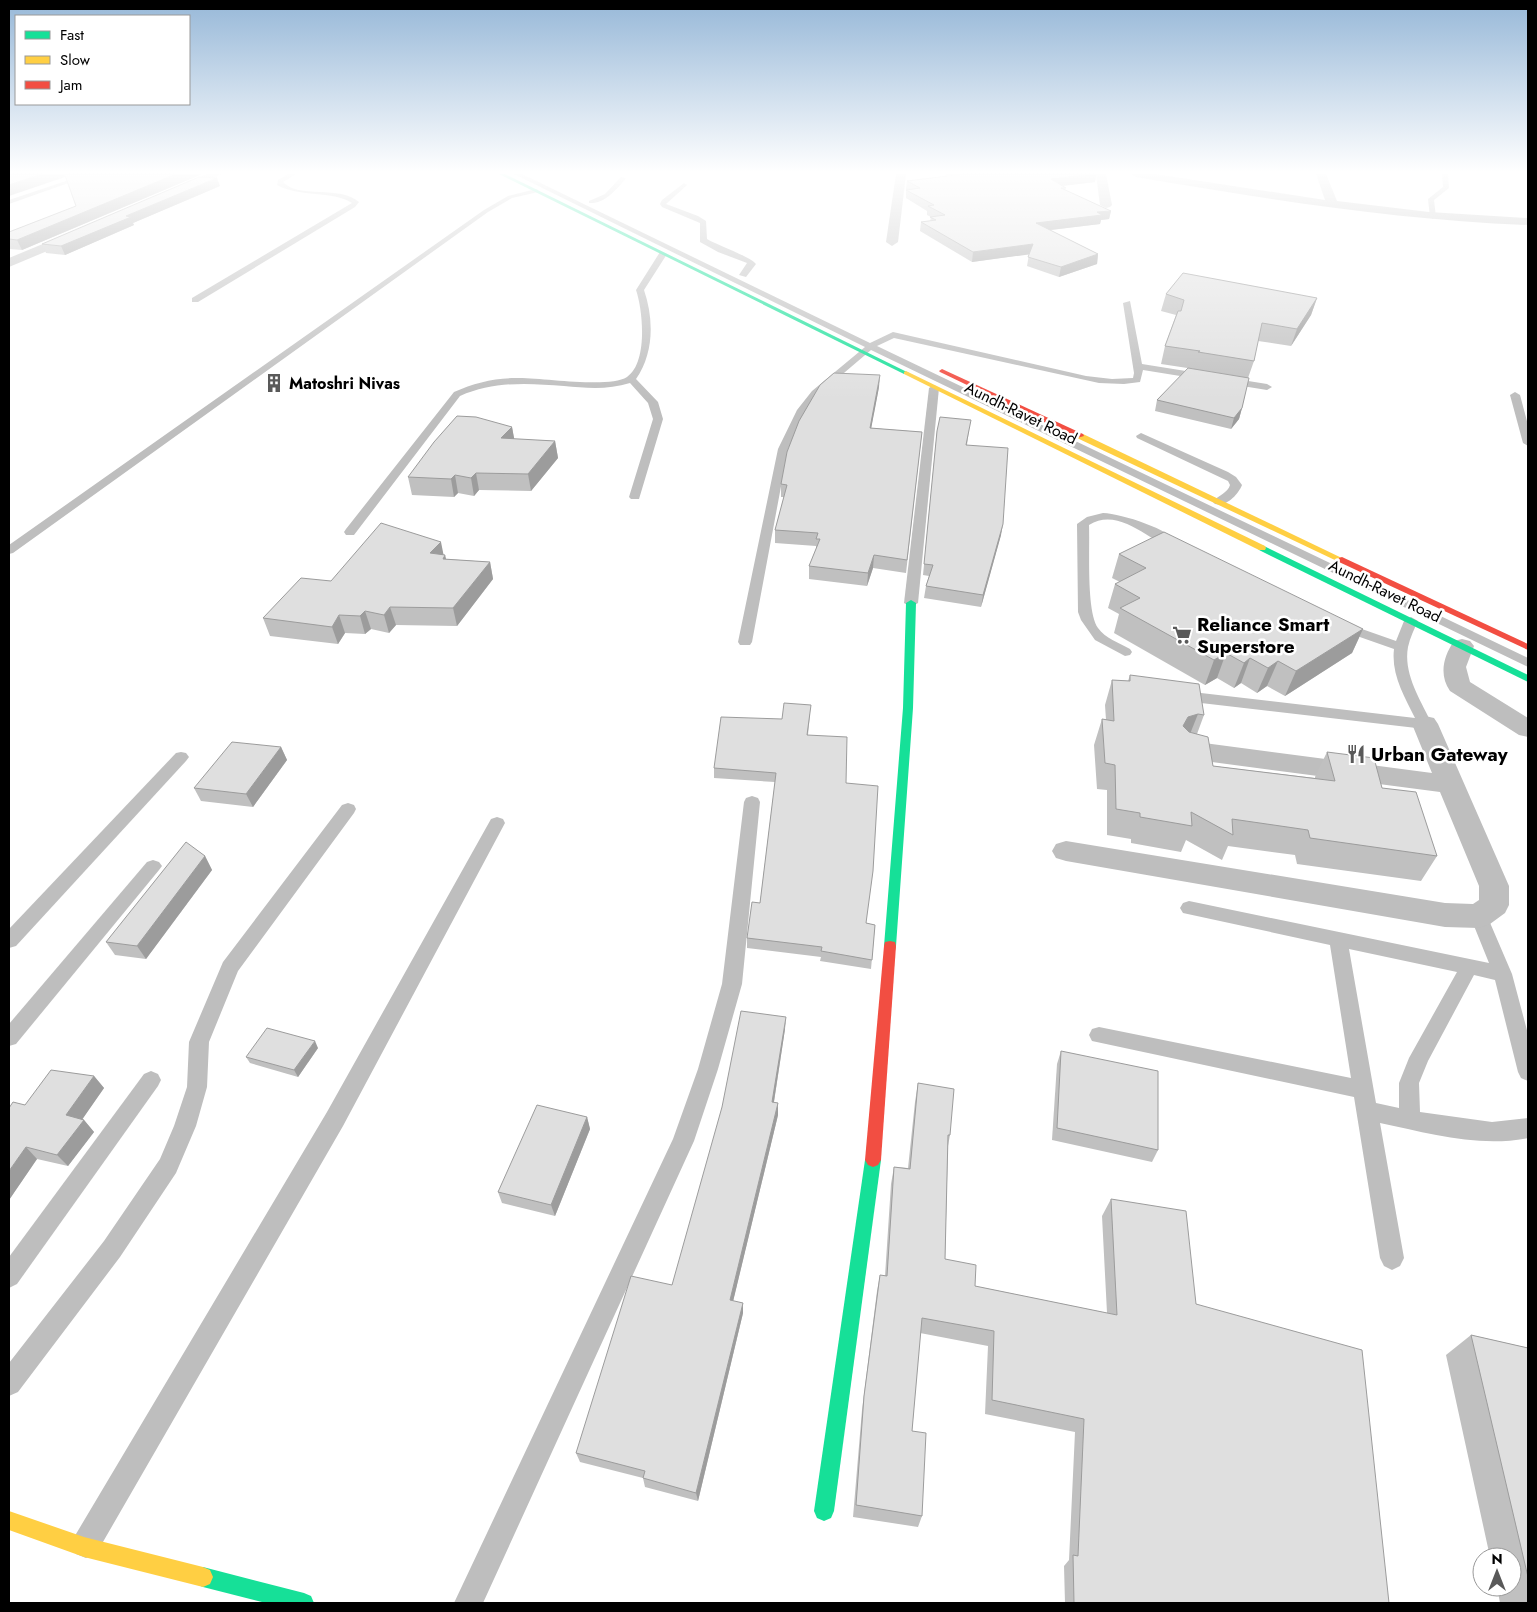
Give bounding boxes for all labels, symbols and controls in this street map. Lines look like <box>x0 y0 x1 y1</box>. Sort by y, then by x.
legend <box>15 15 190 105</box>
text: Fast <box>60 24 84 46</box>
text: Slow <box>60 49 91 71</box>
text: Jam <box>58 74 83 96</box>
building icon: Matoshri Nivas <box>263 372 285 394</box>
place label: Matoshri Nivas <box>289 372 400 395</box>
street label: Aundh-Ravet Road <box>961 376 1081 450</box>
street label: Aundh-Ravet Road <box>1325 554 1445 628</box>
place label: Reliance Smart Superstore <box>1197 611 1329 660</box>
supermarket icon: Reliance Smart Superstore <box>1171 624 1193 646</box>
place label: Urban Gateway <box>1371 741 1509 768</box>
restaurant icon: Urban Gateway <box>1345 743 1367 765</box>
north arrow <box>1472 1547 1522 1597</box>
text: N <box>1491 1549 1503 1569</box>

